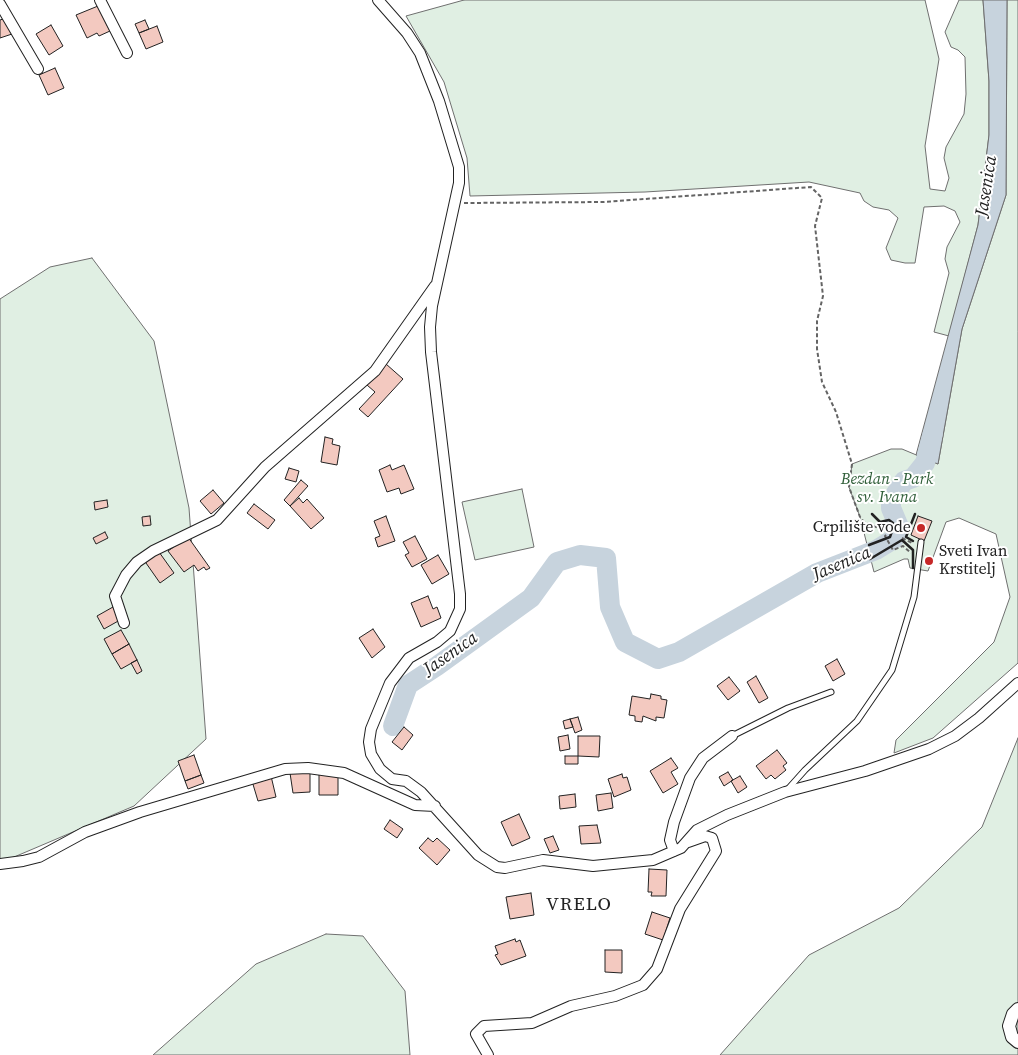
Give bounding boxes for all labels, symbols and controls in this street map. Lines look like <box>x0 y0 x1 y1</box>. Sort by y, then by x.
water label: Jasenica <box>972 154 1002 218</box>
park label: Bezdan - Park sv. Ivana <box>841 470 933 508</box>
place label: Crpilište vode <box>813 518 911 538</box>
marker: Crpilište vode <box>915 522 927 534</box>
water label: Jasenica <box>810 542 874 586</box>
place label: Sveti Ivan Krstitelj <box>939 542 1007 580</box>
marker: Sveti Ivan Krstitelj <box>923 555 935 567</box>
water label: Jasenica <box>420 628 482 680</box>
district label: VRELO <box>545 894 613 916</box>

